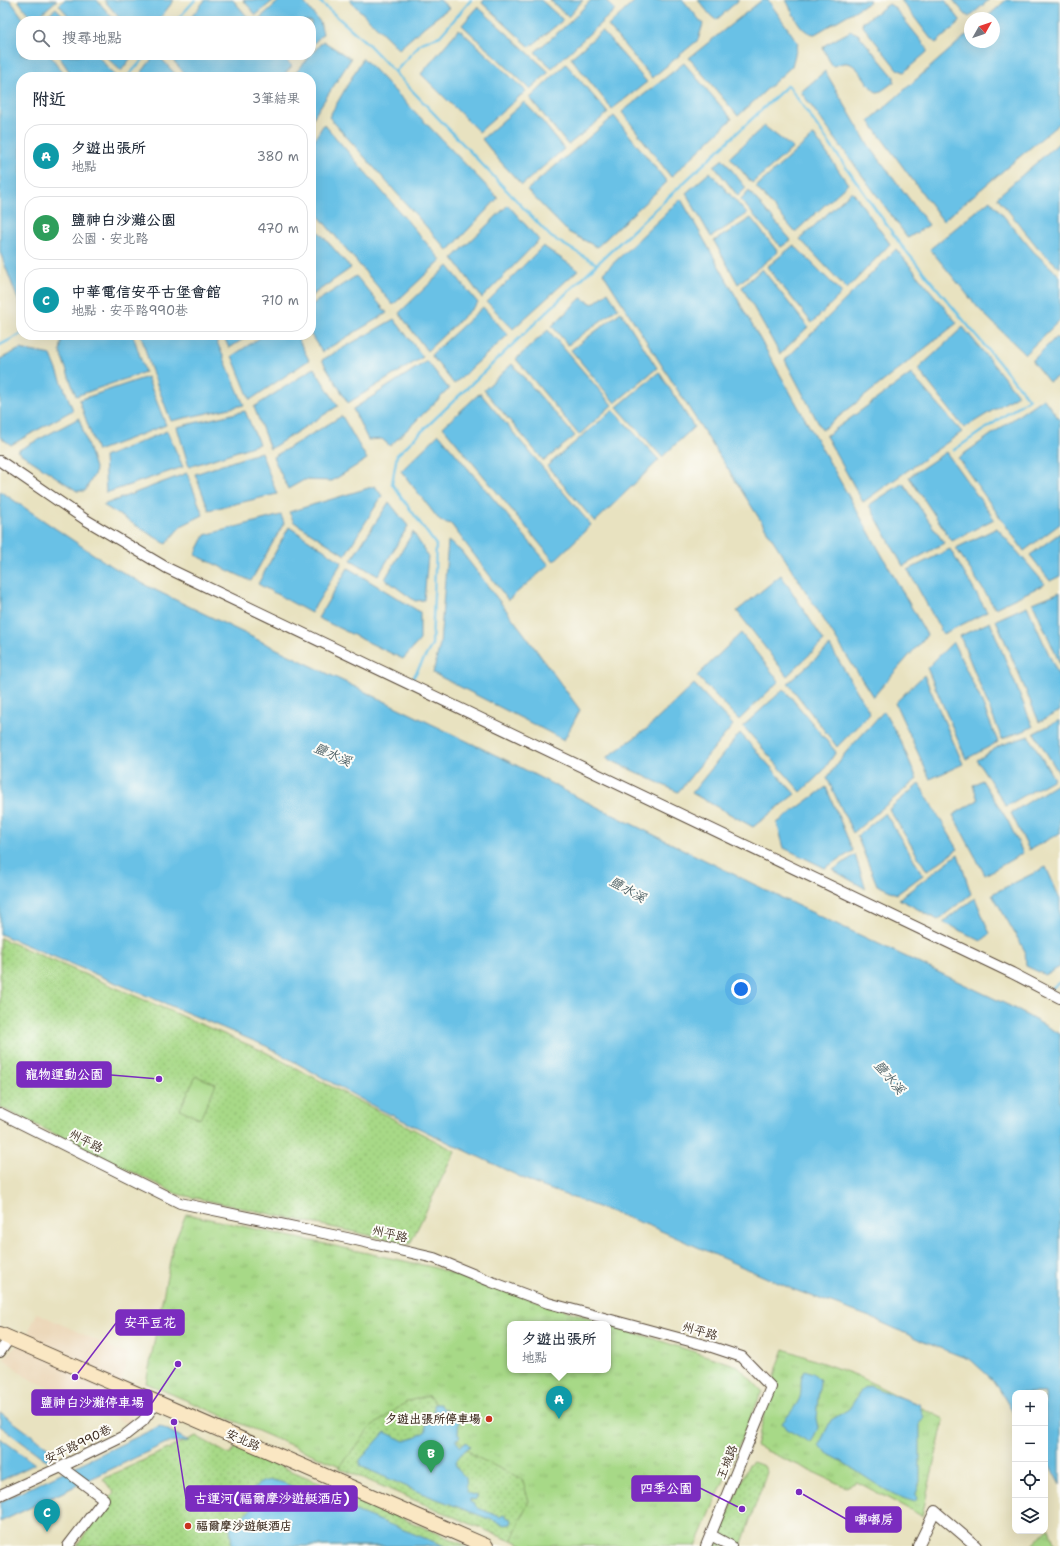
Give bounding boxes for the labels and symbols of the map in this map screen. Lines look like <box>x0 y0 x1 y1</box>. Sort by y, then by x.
north arrow <box>964 12 1000 48</box>
water label: 鹽水溪 <box>312 739 355 770</box>
water label: 鹽水溪 <box>607 873 650 907</box>
your location <box>731 979 751 999</box>
water label: 鹽水溪 <box>870 1057 909 1098</box>
callout: 寵物運動公園 <box>17 1062 111 1087</box>
text: 寵物運動公園 <box>25 1066 103 1083</box>
street label: 州平路 <box>66 1126 106 1156</box>
street label: 州平路 <box>371 1222 409 1246</box>
callout: 安平豆花 <box>116 1310 184 1335</box>
text: 安平豆花 <box>124 1314 176 1331</box>
street label: 州平路 <box>680 1318 720 1344</box>
pin: A <box>546 1386 572 1419</box>
callout: 鹽神白沙灘停車場 <box>32 1390 152 1415</box>
text: 鹽神白沙灘停車場 <box>40 1394 144 1411</box>
place label: 夕遊出張所停車場 <box>385 1411 481 1427</box>
marker: 夕遊出張所停車場 <box>484 1414 494 1424</box>
street label: 安平路990巷 <box>42 1421 114 1467</box>
street label: 安北路 <box>223 1425 263 1455</box>
pin: B <box>418 1440 444 1473</box>
street label: 王城路 <box>713 1442 741 1482</box>
callout: 四季公園 <box>632 1476 700 1501</box>
text: 四季公園 <box>640 1480 692 1497</box>
callout: 古運河(福爾摩沙遊艇酒店) <box>186 1486 357 1511</box>
text: 古運河(福爾摩沙遊艇酒店) <box>194 1490 350 1507</box>
pin: C <box>34 1499 60 1532</box>
callout: 嘟嘟房 <box>846 1507 901 1532</box>
text: 嘟嘟房 <box>854 1511 894 1528</box>
place label: 福爾摩沙遊艇酒店 <box>196 1518 292 1534</box>
marker: 福爾摩沙遊艇酒店 <box>183 1521 193 1531</box>

